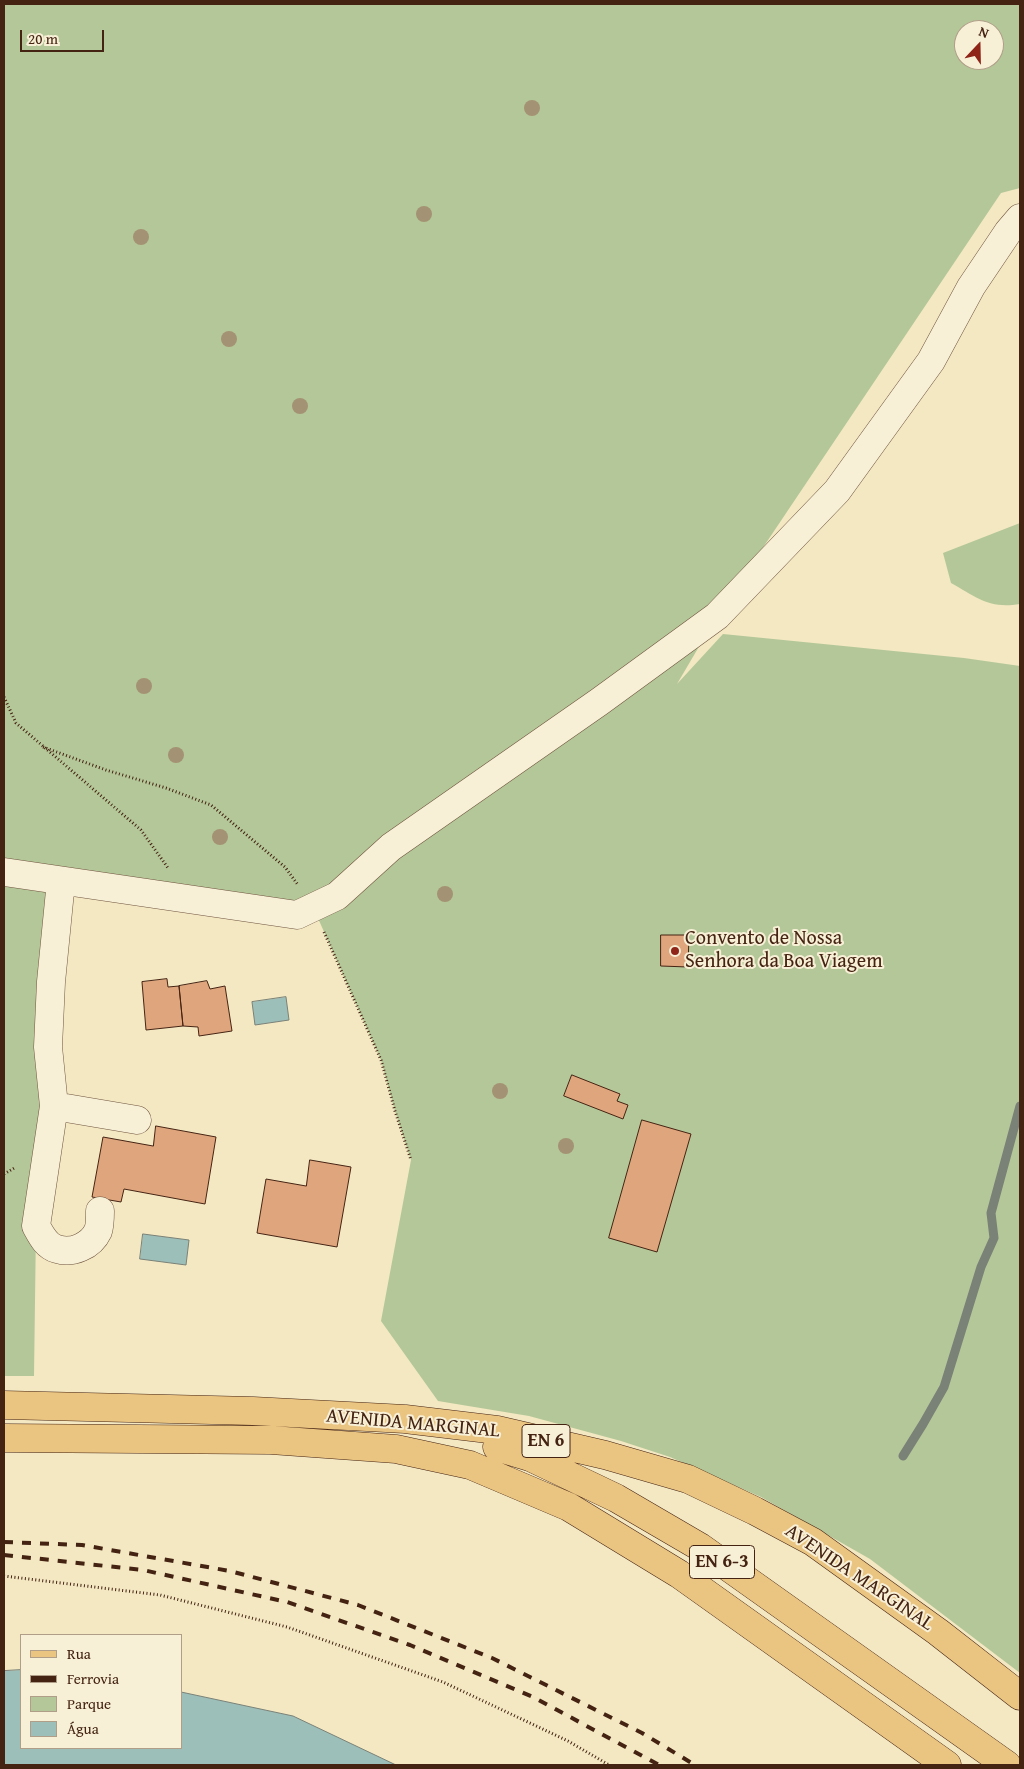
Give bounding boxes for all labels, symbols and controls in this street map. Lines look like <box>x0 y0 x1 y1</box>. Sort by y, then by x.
scale bar <box>22 20 106 52</box>
north arrow <box>954 20 1004 70</box>
text: N <box>976 21 992 43</box>
text: 20 m <box>28 28 58 49</box>
place label: Convento de Nossa Senhora da Boa Viagem <box>685 927 882 974</box>
marker: Convento de Nossa Senhora da Boa Viagem <box>669 945 681 957</box>
street label: AVENIDA MARGINAL <box>325 1404 501 1444</box>
road number: EN 6 <box>522 1424 570 1458</box>
street label: AVENIDA MARGINAL <box>780 1519 938 1637</box>
road number: EN 6-3 <box>690 1545 754 1578</box>
legend <box>20 1634 182 1749</box>
text: Rua <box>67 1643 91 1664</box>
text: Ferrovia <box>67 1668 119 1689</box>
text: Parque <box>67 1693 111 1714</box>
text: Água <box>67 1718 99 1739</box>

